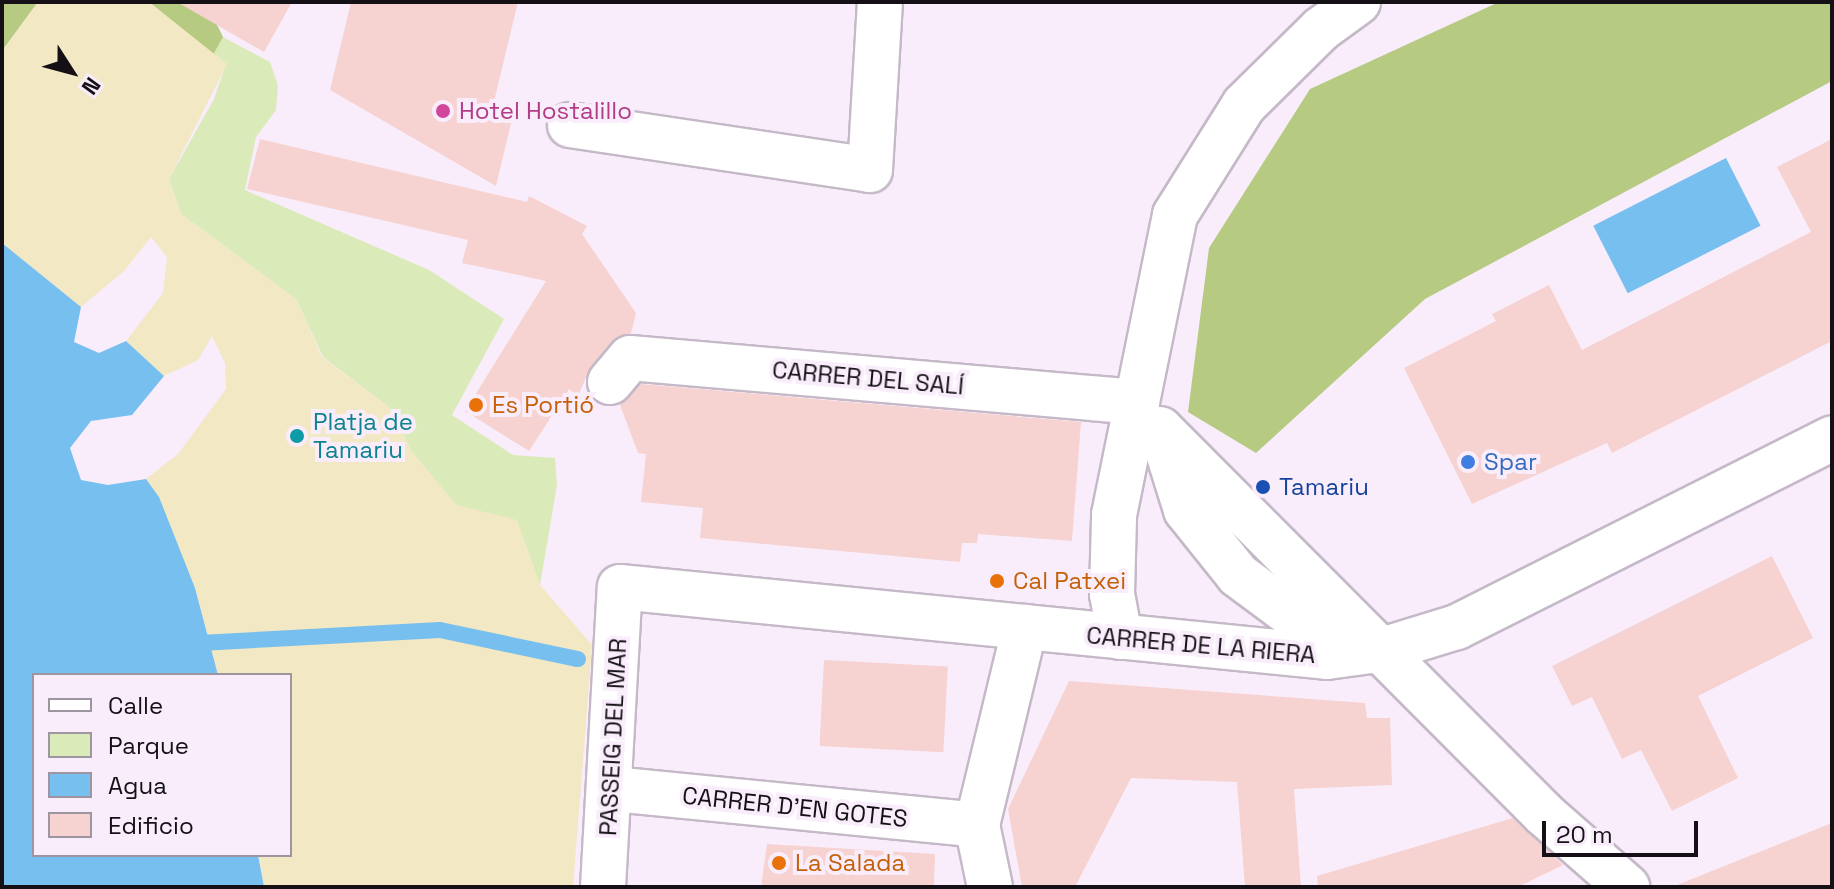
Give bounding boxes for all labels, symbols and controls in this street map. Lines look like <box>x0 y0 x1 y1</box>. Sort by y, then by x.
north arrow <box>32 32 112 112</box>
text: N <box>76 72 107 100</box>
place label: Hotel Hostalillo <box>459 97 632 125</box>
marker: Hotel Hostalillo <box>434 102 452 120</box>
street label: CARRER DEL SALÍ <box>771 355 965 401</box>
place label: Es Portió <box>492 391 594 419</box>
marker: Es Portió <box>467 396 485 414</box>
place label: Platja de Tamariu <box>313 408 413 464</box>
marker: Platja de Tamariu <box>288 427 306 445</box>
place label: Spar <box>1484 448 1537 476</box>
marker: Spar <box>1459 453 1477 471</box>
place label: Tamariu <box>1279 473 1369 501</box>
marker: Tamariu <box>1254 478 1272 496</box>
place label: Cal Patxei <box>1013 567 1126 595</box>
marker: Cal Patxei <box>988 572 1006 590</box>
street label: CARRER DE LA RIERA <box>1085 621 1317 669</box>
street label: PASSEIG DEL MAR <box>593 637 633 837</box>
legend <box>32 673 292 857</box>
text: Calle <box>108 690 163 721</box>
text: Parque <box>108 730 189 761</box>
text: Agua <box>108 770 167 801</box>
street label: CARRER D'EN GOTES <box>681 781 909 833</box>
scale bar <box>1546 805 1702 855</box>
text: Edificio <box>108 810 194 841</box>
text: 20 m <box>1556 819 1613 850</box>
place label: La Salada <box>795 849 905 877</box>
marker: La Salada <box>770 854 788 872</box>

